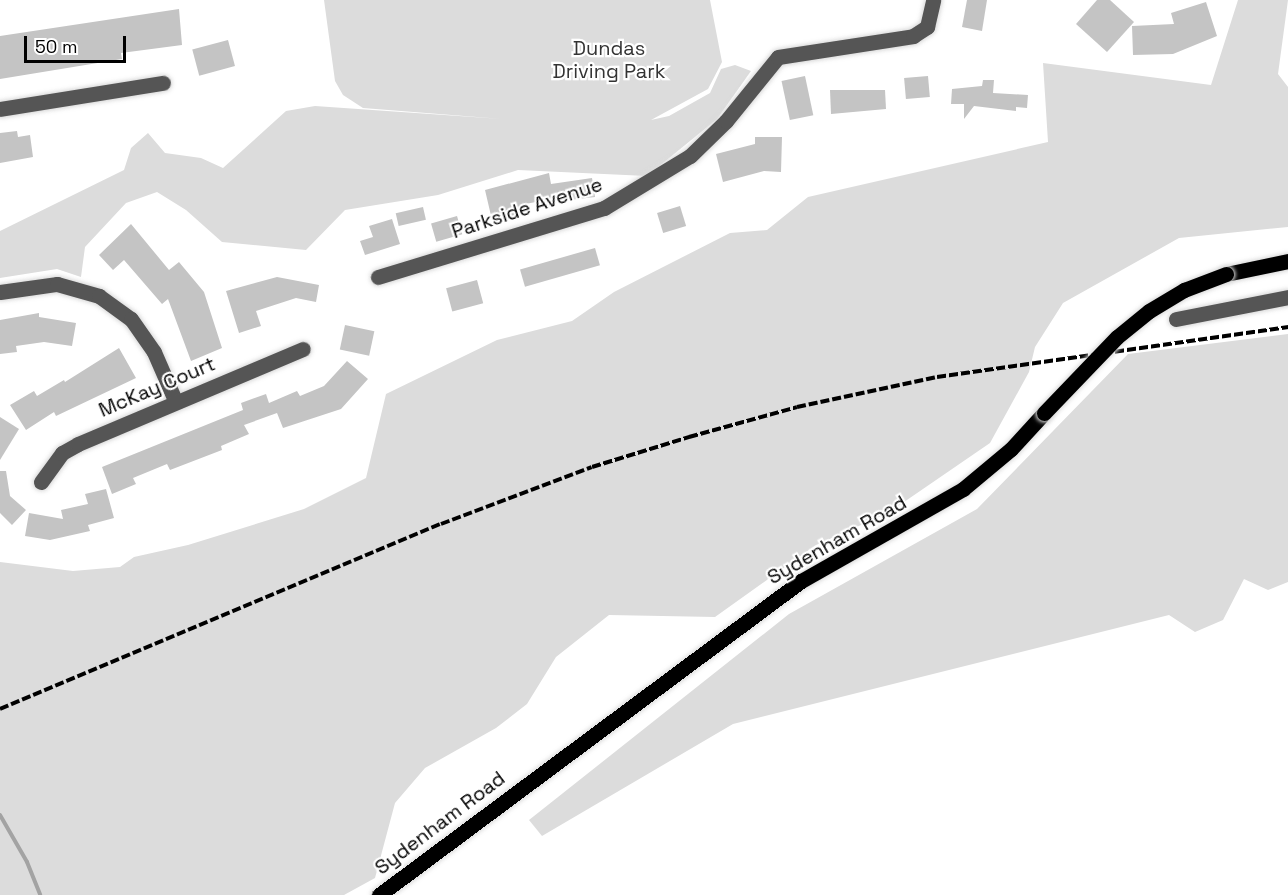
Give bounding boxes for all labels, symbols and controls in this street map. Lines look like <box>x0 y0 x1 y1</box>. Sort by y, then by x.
scale bar <box>27 24 129 62</box>
text: 50 m <box>35 35 77 58</box>
park label: Dundas Driving Park <box>552 37 666 84</box>
street label: Parkside Avenue <box>449 172 605 244</box>
street label: McKay Court <box>95 352 219 422</box>
street label: Sydenham Road <box>763 490 911 590</box>
street label: Sydenham Road <box>370 766 510 880</box>

